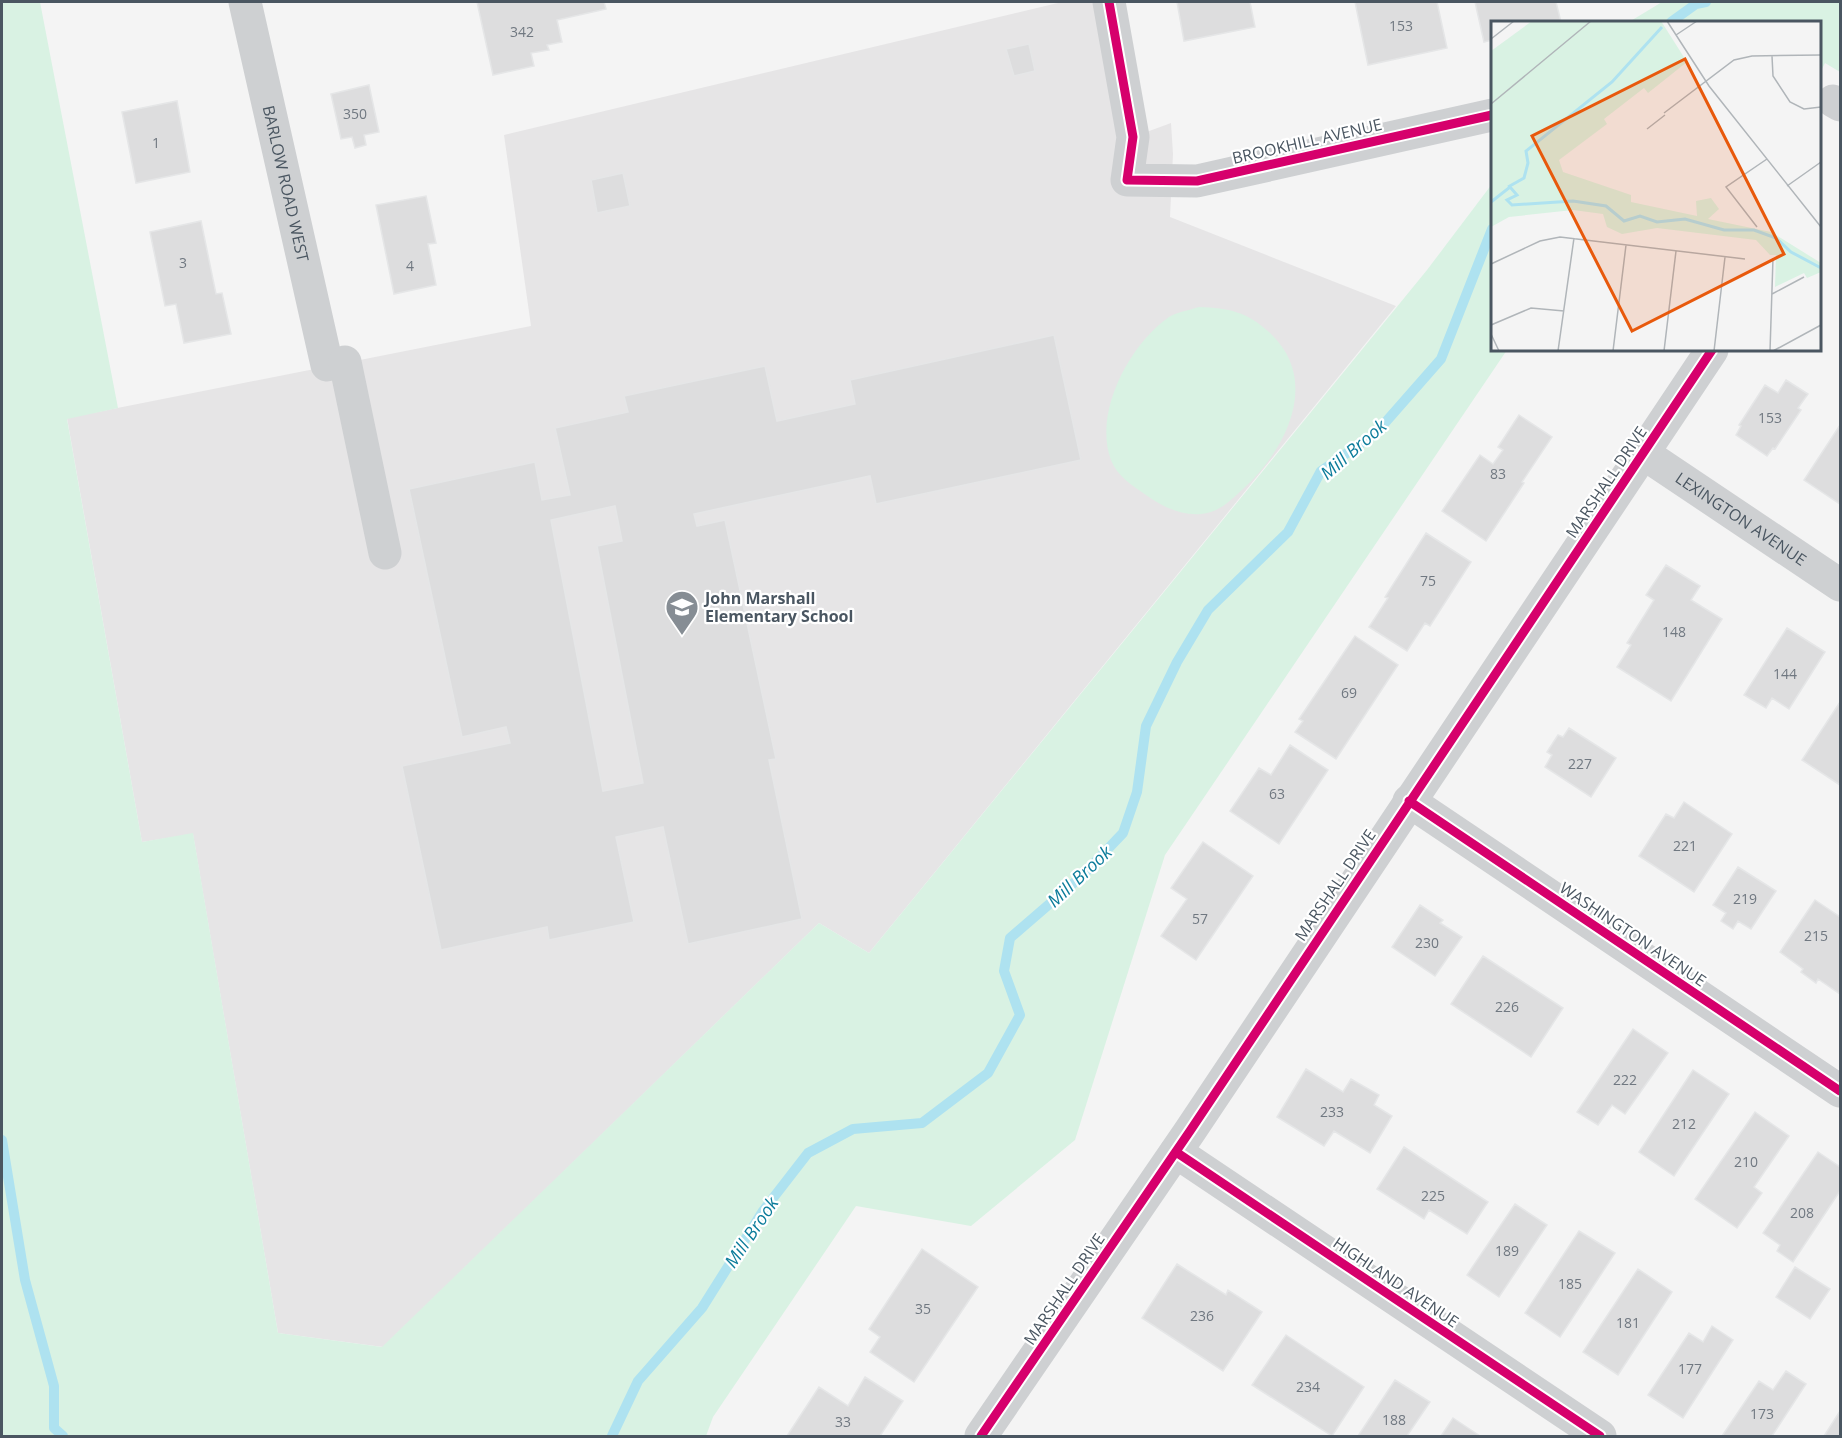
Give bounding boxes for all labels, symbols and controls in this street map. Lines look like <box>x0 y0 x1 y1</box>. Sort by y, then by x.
house number: 153 <box>1389 16 1413 35</box>
inset map <box>1491 21 1821 351</box>
house number: 342 <box>510 22 534 41</box>
street label: BARLOW ROAD WEST <box>258 103 314 264</box>
house number: 350 <box>343 104 367 123</box>
street label: BROOKHILL AVENUE <box>1230 113 1384 169</box>
house number: 1 <box>152 133 160 152</box>
house number: 3 <box>179 253 187 272</box>
house number: 4 <box>406 256 414 275</box>
house number: 153 <box>1758 408 1782 427</box>
water label: Mill Brook <box>1315 413 1392 484</box>
street label: MARSHALL DRIVE <box>1560 422 1652 542</box>
house number: 83 <box>1490 464 1506 483</box>
street label: LEXINGTON AVENUE <box>1671 467 1811 570</box>
house number: 75 <box>1420 571 1436 590</box>
place label: John Marshall Elementary School <box>703 587 853 627</box>
school or university icon: John Marshall Elementary School <box>664 589 700 636</box>
house number: 148 <box>1662 622 1686 641</box>
house number: 144 <box>1773 664 1797 683</box>
house number: 69 <box>1341 683 1357 702</box>
house number: 227 <box>1568 754 1592 773</box>
house number: 63 <box>1269 784 1285 803</box>
street label: MARSHALL DRIVE <box>1289 825 1381 945</box>
house number: 221 <box>1673 836 1697 855</box>
water label: Mill Brook <box>1041 839 1117 912</box>
street label: WASHINGTON AVENUE <box>1555 877 1711 991</box>
house number: 219 <box>1733 889 1757 908</box>
house number: 57 <box>1192 909 1208 928</box>
house number: 215 <box>1804 926 1828 945</box>
house number: 230 <box>1415 933 1439 952</box>
house number: 226 <box>1495 997 1519 1016</box>
house number: 222 <box>1613 1070 1637 1089</box>
house number: 233 <box>1320 1102 1344 1121</box>
house number: 212 <box>1672 1114 1696 1133</box>
house number: 210 <box>1734 1152 1758 1171</box>
house number: 225 <box>1421 1186 1445 1205</box>
water label: Mill Brook <box>719 1191 784 1272</box>
house number: 208 <box>1790 1203 1814 1222</box>
street label: MARSHALL DRIVE <box>1018 1229 1110 1349</box>
street label: HIGHLAND AVENUE <box>1329 1232 1463 1332</box>
house number: 189 <box>1495 1241 1519 1260</box>
house number: 185 <box>1558 1274 1582 1293</box>
house number: 35 <box>915 1299 931 1318</box>
house number: 236 <box>1190 1306 1214 1325</box>
house number: 181 <box>1616 1313 1640 1332</box>
house number: 177 <box>1678 1359 1702 1378</box>
house number: 234 <box>1296 1377 1320 1396</box>
house number: 173 <box>1750 1404 1774 1423</box>
house number: 188 <box>1382 1410 1406 1429</box>
house number: 33 <box>835 1412 851 1431</box>

